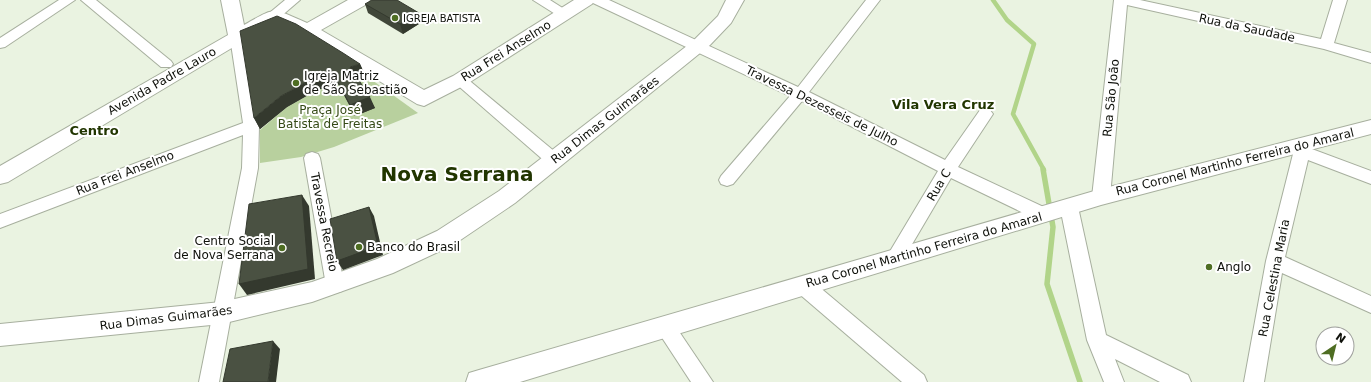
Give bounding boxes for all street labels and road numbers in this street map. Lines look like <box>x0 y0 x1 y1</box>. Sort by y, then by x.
street label: Rua da Saudade <box>1198 11 1296 45</box>
street label: Rua Frei Anselmo <box>458 18 554 84</box>
street label: Avenida Padre Lauro <box>105 44 219 118</box>
street label: Rua São João <box>1100 58 1122 138</box>
street label: Travessa Dezesseis de Julho <box>743 62 900 149</box>
street label: Rua Dimas Guimarães <box>548 73 662 167</box>
street label: Rua Coronel Martinho Ferreira do Amaral <box>1114 126 1356 198</box>
street label: Rua Frei Anselmo <box>74 148 176 198</box>
street label: Rua C <box>924 166 954 204</box>
street label: Travessa Recreio <box>307 170 340 273</box>
street label: Rua Coronel Martinho Ferreira do Amaral <box>804 210 1044 290</box>
street label: Rua Celestina Maria <box>1256 218 1292 338</box>
street label: Rua Dimas Guimarães <box>99 303 233 333</box>

